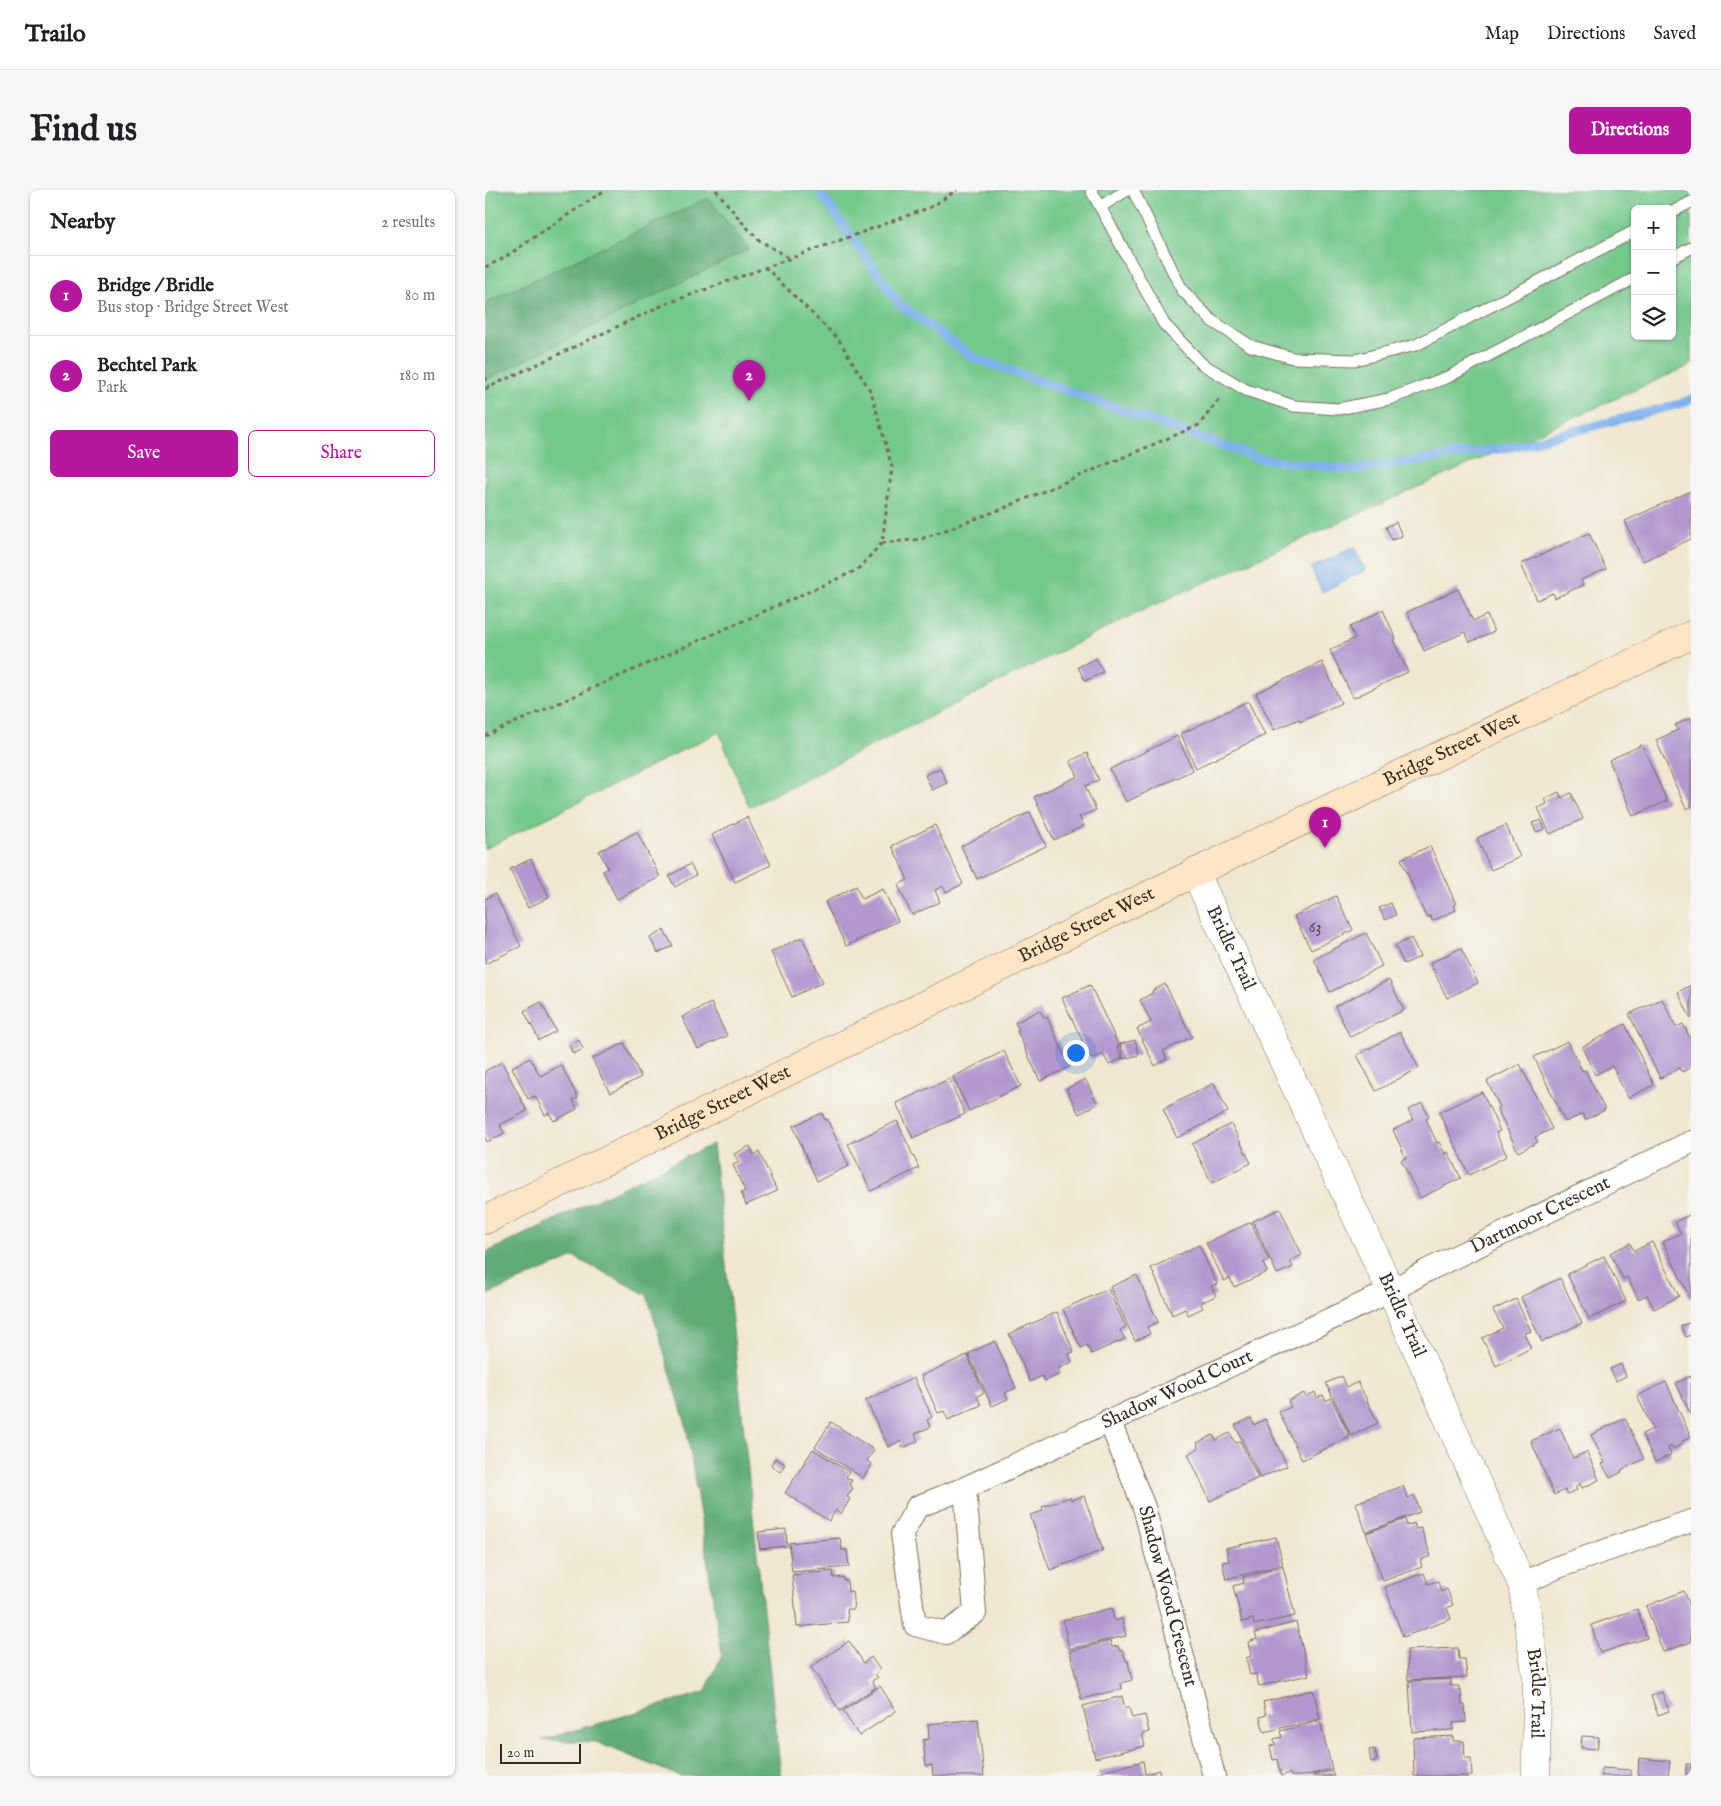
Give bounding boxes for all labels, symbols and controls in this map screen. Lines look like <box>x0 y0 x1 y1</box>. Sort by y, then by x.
text: Trailo <box>25 19 86 50</box>
text: Map <box>1485 23 1519 46</box>
text: Directions <box>1547 23 1625 46</box>
text: Saved <box>1653 23 1696 46</box>
button: Directions <box>1569 107 1691 154</box>
text: Find us <box>30 108 137 153</box>
map controls <box>1631 205 1676 340</box>
button: + <box>1631 205 1676 250</box>
text: Nearby <box>50 209 115 236</box>
text: 2 results <box>381 213 435 233</box>
button: − <box>1631 250 1676 295</box>
text: Bridge / Bridle <box>97 274 214 298</box>
text: 1 <box>63 286 69 306</box>
text: 80 m <box>405 286 435 306</box>
button: layers <box>1631 295 1676 340</box>
text: Bus stop · Bridge Street West <box>97 298 289 318</box>
text: Bechtel Park <box>97 354 197 378</box>
pin: 2 <box>733 360 765 401</box>
text: 2 <box>62 366 70 386</box>
text: 180 m <box>399 366 435 386</box>
text: Park <box>97 378 127 398</box>
button: Save <box>50 430 238 477</box>
button: Share <box>248 430 435 477</box>
street label: Bridge Street West <box>1380 707 1524 793</box>
pin: 1 <box>1309 807 1341 848</box>
street label: Bridge Street West <box>1015 882 1159 969</box>
street label: Bridle Trail <box>1201 902 1261 995</box>
house number: 63 <box>1309 918 1321 938</box>
your location <box>1063 1040 1089 1066</box>
street label: Bridge Street West <box>651 1060 795 1147</box>
street label: Dartmoor Crescent <box>1467 1171 1615 1259</box>
street label: Bridle Trail <box>1372 1269 1432 1362</box>
street label: Shadow Wood Court <box>1098 1344 1257 1435</box>
street label: Shadow Wood Crescent <box>1132 1503 1202 1690</box>
street label: Bridle Trail <box>1520 1646 1550 1739</box>
scale bar <box>500 1741 581 1764</box>
text: 20 m <box>507 1744 534 1762</box>

